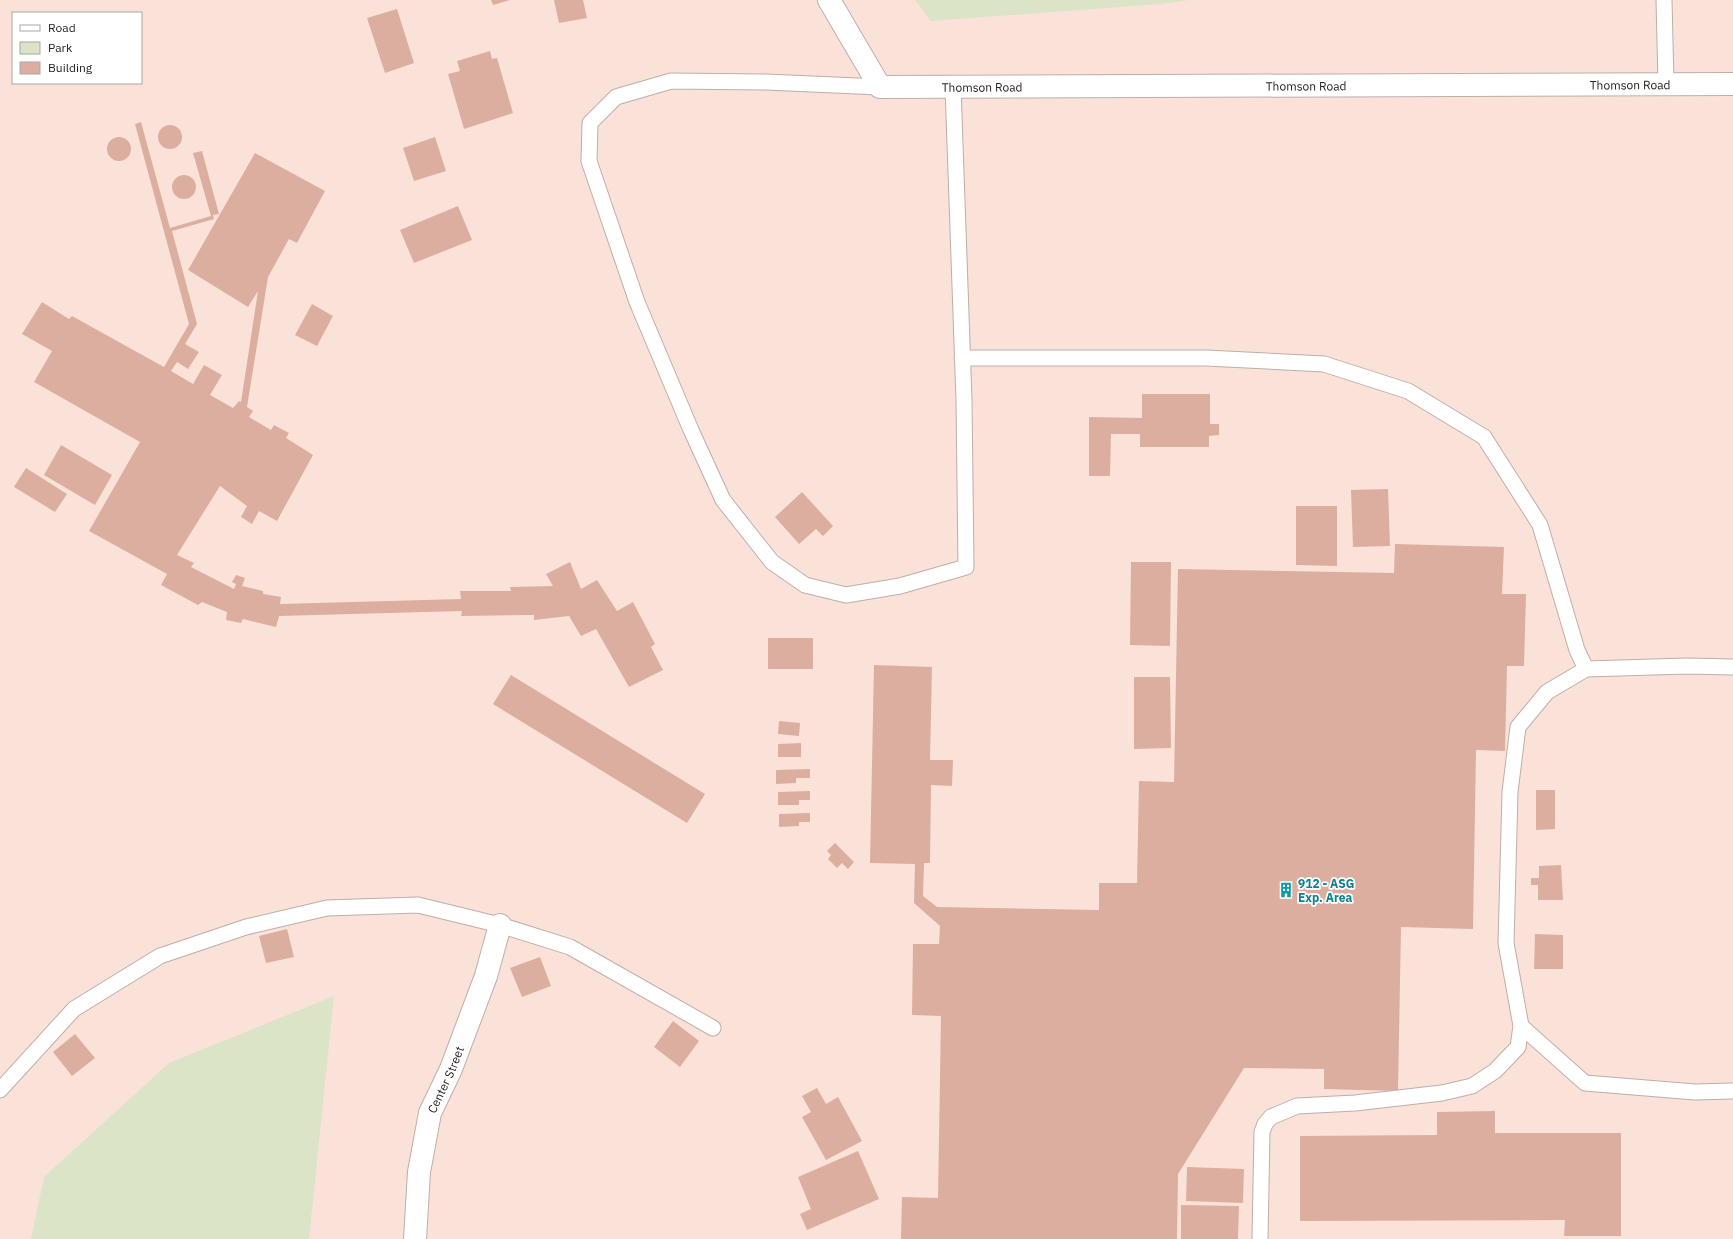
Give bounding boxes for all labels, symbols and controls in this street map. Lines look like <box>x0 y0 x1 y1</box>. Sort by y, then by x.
legend <box>12 12 142 84</box>
text: Road <box>48 20 76 35</box>
text: Park <box>48 40 73 55</box>
text: Building <box>48 60 93 75</box>
street label: Thomson Road <box>1590 77 1671 92</box>
street label: Thomson Road <box>1266 78 1347 93</box>
street label: Thomson Road <box>942 79 1023 94</box>
place label: 912 - ASG Exp. Area <box>1298 876 1354 905</box>
building icon: 912 - ASG Exp. Area <box>1277 881 1295 899</box>
street label: Center Street <box>424 1044 466 1115</box>

